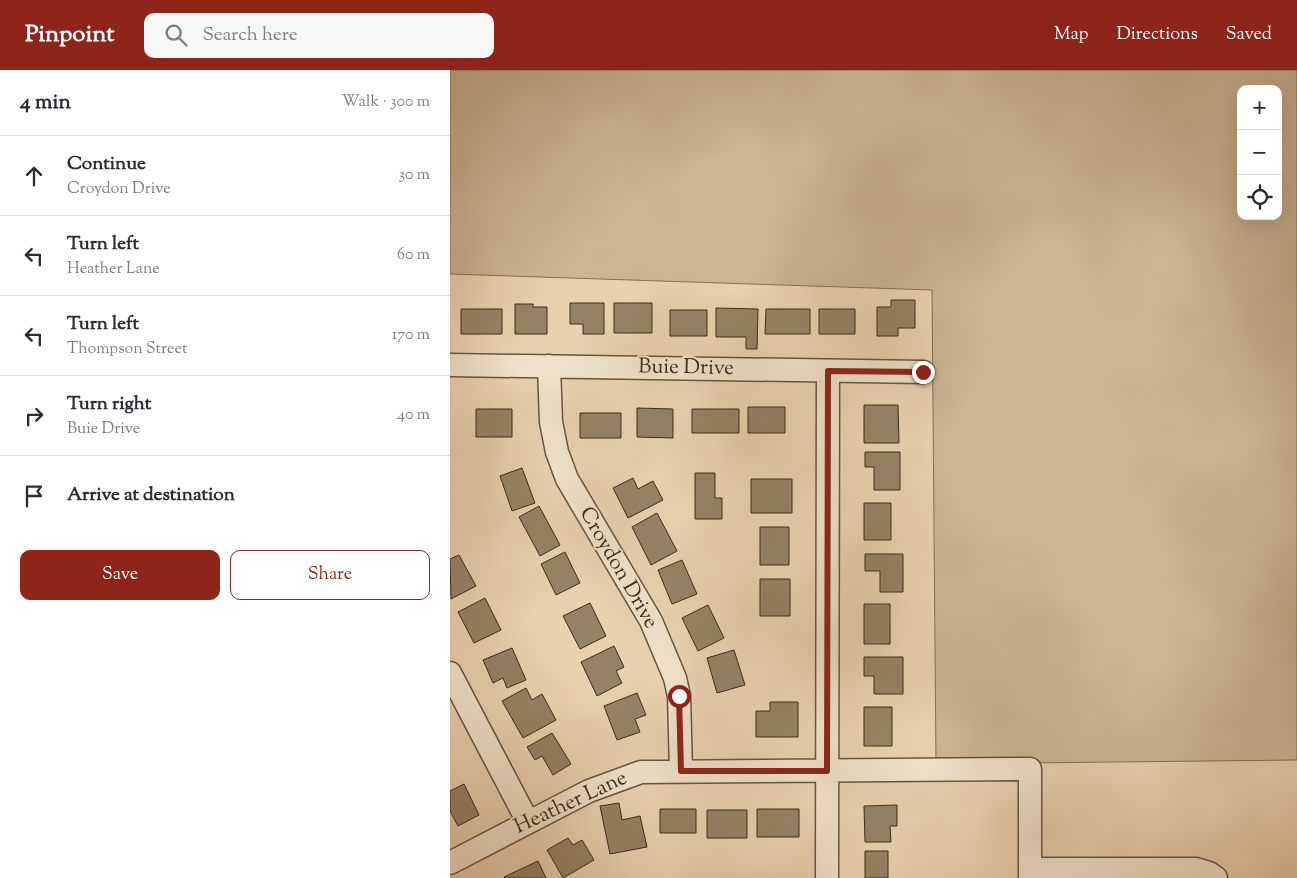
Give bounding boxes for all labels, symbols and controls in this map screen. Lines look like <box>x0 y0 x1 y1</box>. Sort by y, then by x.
search box <box>144 13 494 58</box>
text: Pinpoint <box>25 18 114 52</box>
icon: search <box>162 21 190 49</box>
text: Search here <box>202 22 298 49</box>
text: Map <box>1054 22 1089 48</box>
text: Directions <box>1117 22 1198 48</box>
text: Saved <box>1226 22 1272 48</box>
map controls <box>1237 85 1282 220</box>
button: + <box>1237 85 1282 130</box>
text: 4 min <box>20 88 71 118</box>
text: Walk · 300 m <box>342 91 430 114</box>
button: − <box>1237 130 1282 175</box>
text: Continue <box>67 151 146 178</box>
icon: ahead <box>20 162 48 190</box>
text: 30 m <box>399 164 430 187</box>
button: locate <box>1237 175 1282 220</box>
text: Croydon Drive <box>67 178 171 201</box>
text: Turn left <box>67 231 139 258</box>
icon: left <box>20 242 48 270</box>
text: 60 m <box>397 244 430 267</box>
text: Heather Lane <box>67 258 160 281</box>
text: Turn left <box>67 311 139 338</box>
icon: left <box>20 322 48 350</box>
text: 170 m <box>392 324 430 347</box>
text: Thompson Street <box>67 338 187 361</box>
street label: Buie Drive <box>638 352 734 384</box>
route end <box>912 361 935 384</box>
text: Turn right <box>67 391 151 418</box>
icon: right <box>20 402 48 430</box>
text: 40 m <box>397 404 430 427</box>
text: Buie Drive <box>67 418 140 441</box>
icon: arrive <box>20 482 48 510</box>
text: Arrive at destination <box>67 482 235 509</box>
street label: Croydon Drive <box>571 502 665 634</box>
button: Save <box>20 550 220 600</box>
button: Share <box>230 550 430 600</box>
route start <box>668 685 691 708</box>
street label: Heather Lane <box>510 764 632 842</box>

